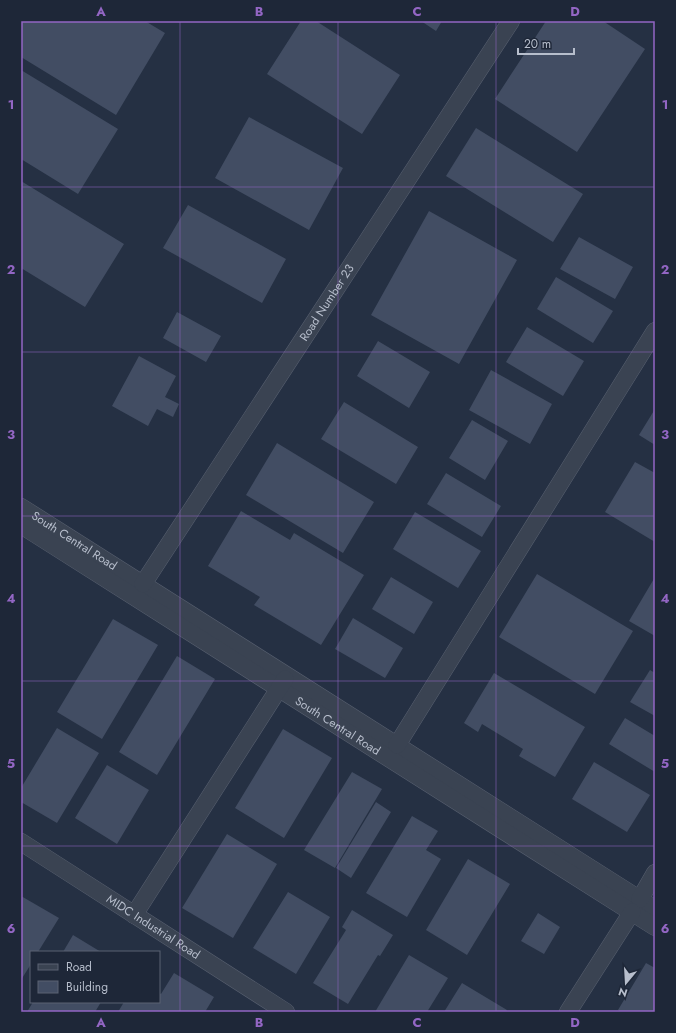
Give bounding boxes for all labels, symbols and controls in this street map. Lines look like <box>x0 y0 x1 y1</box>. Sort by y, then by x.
text: A <box>95 2 106 21</box>
text: B <box>255 2 264 21</box>
text: C <box>412 2 422 21</box>
text: D <box>570 2 580 21</box>
scale bar <box>518 30 574 56</box>
text: 20 m <box>524 35 551 53</box>
text: 1 <box>8 95 14 114</box>
text: 1 <box>662 95 668 114</box>
text: 2 <box>7 260 15 279</box>
street label: Road Number 23 <box>295 260 359 345</box>
text: 2 <box>661 260 669 279</box>
text: 3 <box>7 425 15 444</box>
text: 3 <box>661 425 669 444</box>
street label: South Central Road <box>28 507 120 575</box>
text: 4 <box>6 589 16 608</box>
text: 4 <box>660 589 670 608</box>
street label: South Central Road <box>291 692 384 760</box>
text: 5 <box>7 754 15 773</box>
text: 5 <box>661 754 669 773</box>
street label: MIDC Industrial Road <box>103 890 204 964</box>
text: 6 <box>7 919 16 938</box>
text: 6 <box>661 919 670 938</box>
legend <box>30 951 160 1003</box>
text: Road <box>66 958 92 976</box>
north arrow <box>606 963 646 1003</box>
text: Building <box>66 978 108 996</box>
text: N <box>616 984 630 1001</box>
text: A <box>95 1013 106 1032</box>
text: B <box>255 1013 264 1032</box>
text: C <box>412 1013 422 1032</box>
text: D <box>570 1013 580 1032</box>

